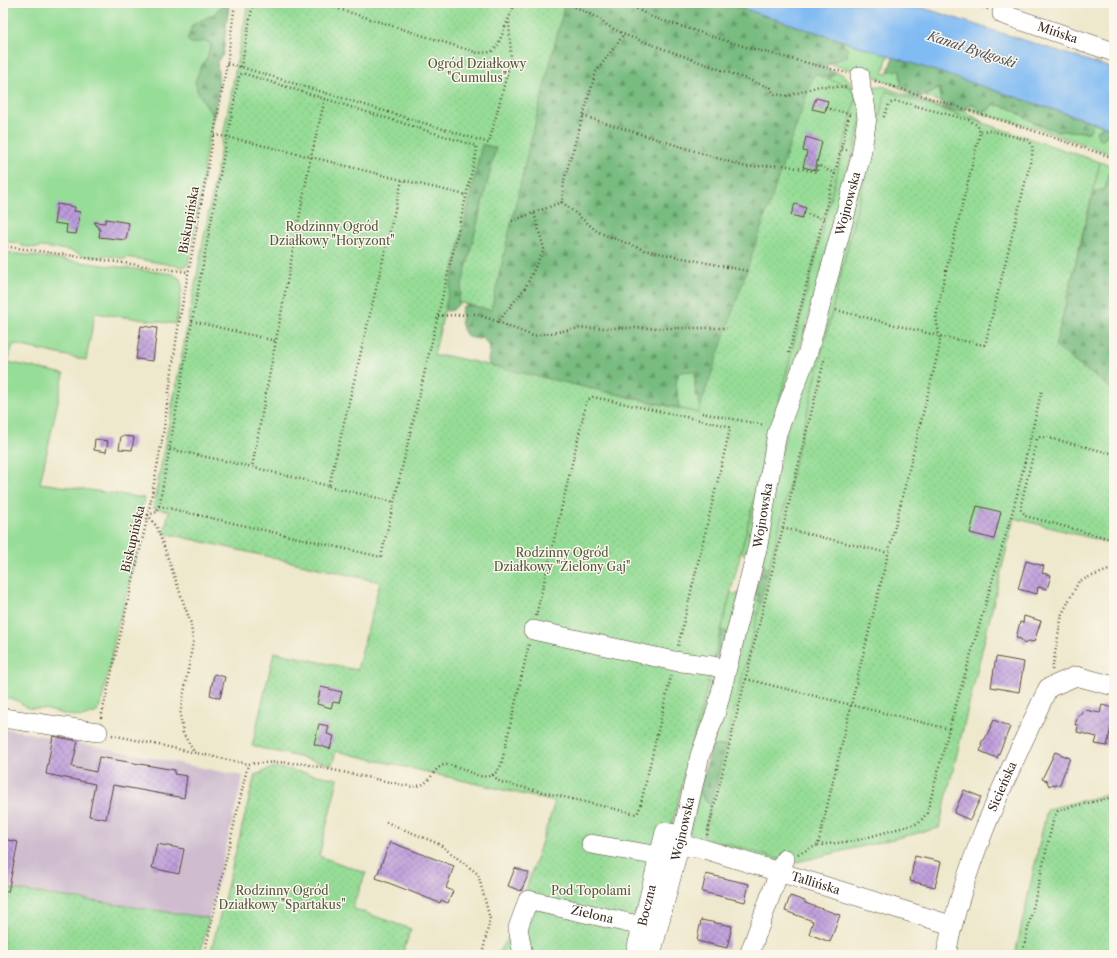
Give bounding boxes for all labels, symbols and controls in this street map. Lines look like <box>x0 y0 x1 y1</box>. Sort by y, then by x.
street label: Mińska <box>1036 19 1081 46</box>
water label: Kanał Bydgoski <box>925 27 1019 71</box>
park label: Ogród Działkowy "Cumulus" <box>428 56 527 85</box>
street label: Wojnowska <box>832 169 864 238</box>
street label: Biskupińska <box>175 184 202 255</box>
park label: Rodzinny Ogród Działkowy "Horyzont" <box>269 219 395 248</box>
street label: Wojnowska <box>749 481 775 550</box>
street label: Biskupińska <box>118 503 148 574</box>
park label: Rodzinny Ogród Działkowy "Zielony Gaj" <box>494 545 630 574</box>
street label: Sicieńska <box>984 758 1020 814</box>
street label: Wojnowska <box>667 795 697 864</box>
street label: Tallińska <box>789 868 843 898</box>
street label: Boczna <box>634 882 659 928</box>
park label: Rodzinny Ogród Działkowy "Spartakus" <box>218 883 346 912</box>
park label: Pod Topolami <box>551 883 631 898</box>
street label: Zielona <box>569 902 616 926</box>

